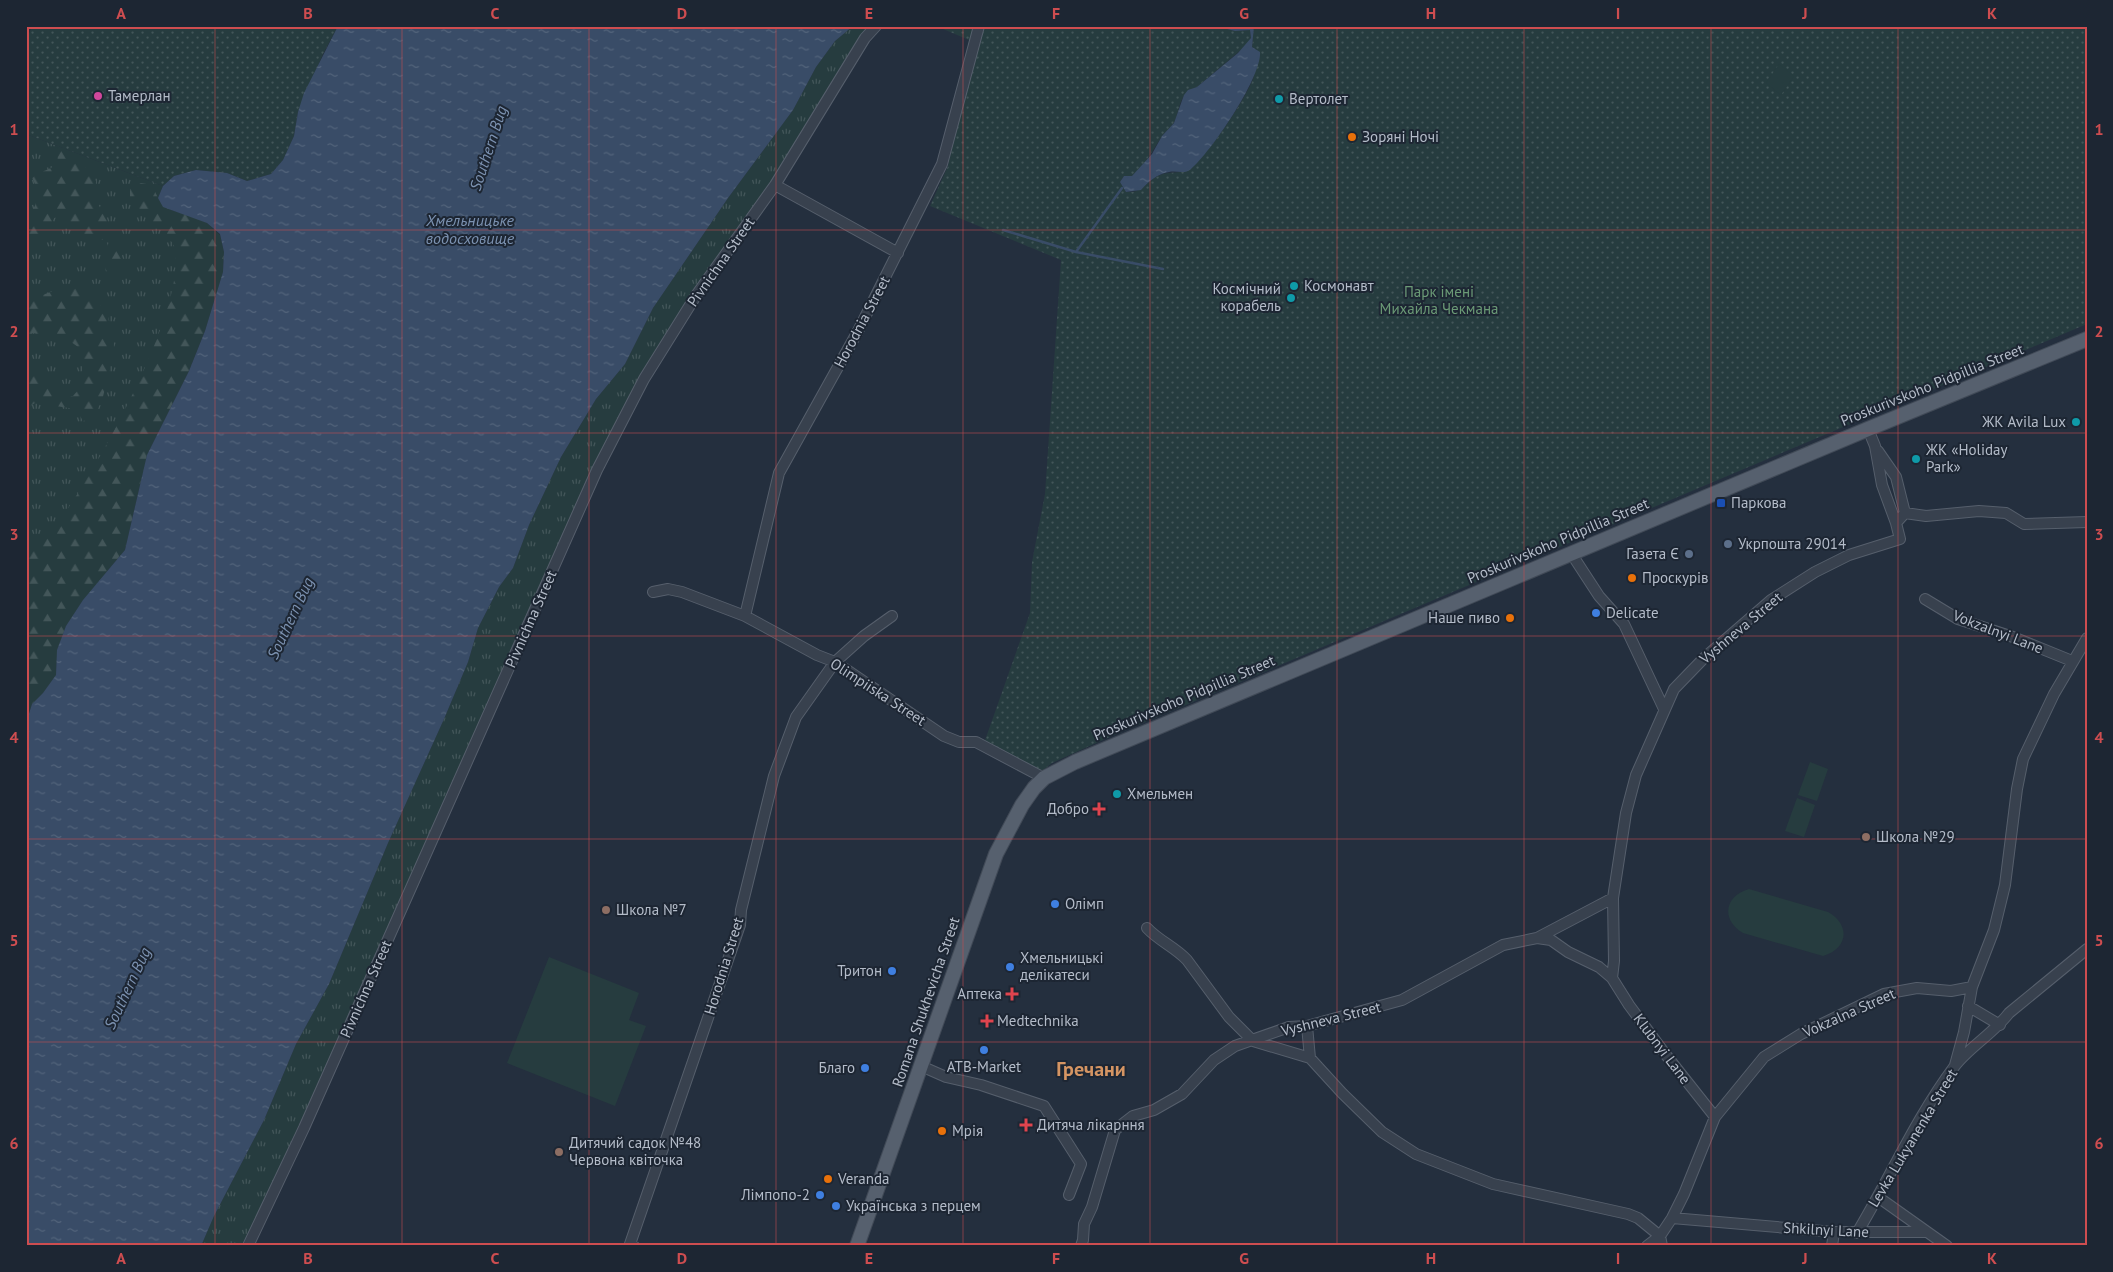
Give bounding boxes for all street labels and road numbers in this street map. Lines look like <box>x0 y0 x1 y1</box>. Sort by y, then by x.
street label: Pivnichna Street <box>683 213 758 310</box>
street label: Horodnia Street <box>829 273 894 371</box>
street label: Proskurivskoho Pidpillia Street <box>1838 339 2026 430</box>
street label: Proskurivskoho Pidpillia Street <box>1464 494 1652 588</box>
street label: Pivnichna Street <box>501 567 561 671</box>
street label: Vyshneva Street <box>1695 587 1786 668</box>
street label: Vokzalnyi Lane <box>1949 605 2046 657</box>
street label: Proskurivskoho Pidpillia Street <box>1090 651 1278 745</box>
street label: Olimpiiska Street <box>827 654 930 730</box>
street label: Romana Shukhevicha Street <box>887 914 964 1089</box>
street label: Horodnia Street <box>700 915 747 1017</box>
street label: Pivnichna Street <box>336 937 396 1041</box>
street label: Vokzalna Street <box>1799 984 1898 1042</box>
street label: Vyshneva Street <box>1278 997 1383 1040</box>
street label: Klubnyi Lane <box>1630 1010 1695 1088</box>
street label: Levka Lukyanenka Street <box>1864 1065 1961 1210</box>
street label: Shkilnyi Lane <box>1783 1218 1869 1241</box>

